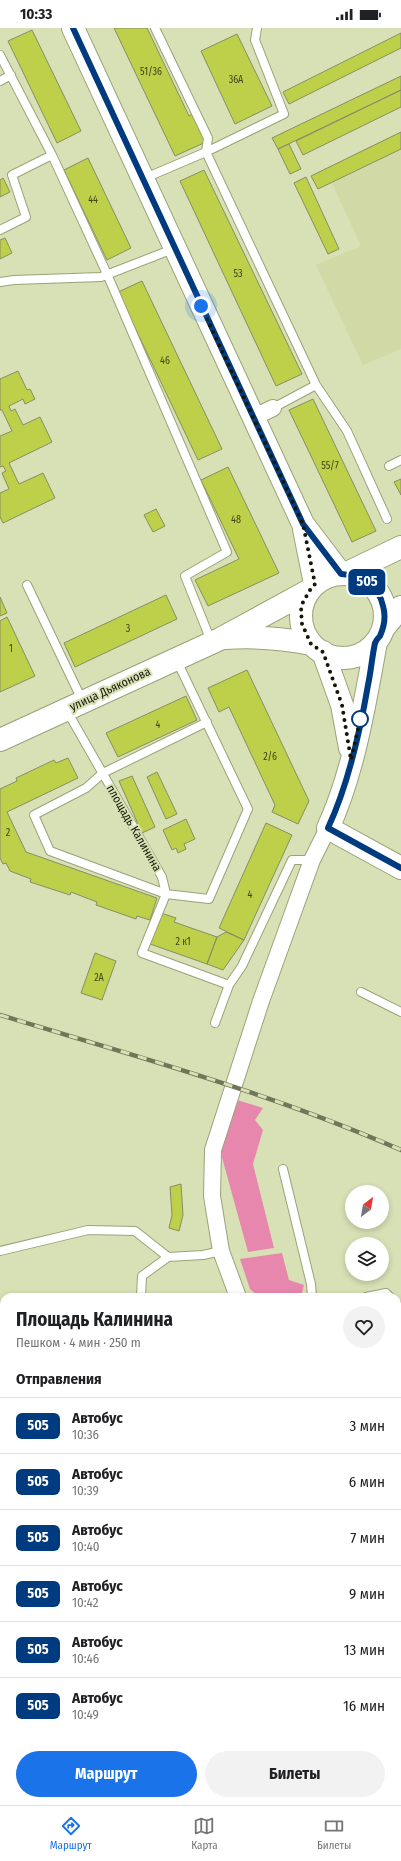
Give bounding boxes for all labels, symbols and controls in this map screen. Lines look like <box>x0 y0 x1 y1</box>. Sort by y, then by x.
text: 10:33 <box>20 5 52 23</box>
house number: 51/36 <box>140 66 162 78</box>
house number: 36А <box>229 74 244 86</box>
house number: 44 <box>88 194 98 206</box>
house number: 53 <box>233 268 243 280</box>
your location <box>191 296 211 316</box>
house number: 46 <box>160 355 170 367</box>
house number: 55/7 <box>321 460 339 472</box>
house number: 48 <box>231 514 241 526</box>
line badge: 505 <box>344 569 390 595</box>
text: 505 <box>356 573 378 590</box>
house number: 3 <box>126 623 131 635</box>
house number: 1 <box>9 643 13 655</box>
street label: улица Дьяконова <box>67 664 153 714</box>
unlabelled marker <box>351 710 369 728</box>
house number: 4 <box>156 719 161 731</box>
house number: 2/6 <box>263 751 277 763</box>
street label: площадь Калинина <box>104 782 165 874</box>
house number: 2 <box>6 827 11 839</box>
house number: 4 <box>248 889 253 901</box>
house number: 2 к1 <box>175 936 191 948</box>
house number: 2А <box>94 972 105 984</box>
north arrow <box>345 1185 389 1229</box>
map controls <box>345 1185 389 1281</box>
button: layers <box>345 1237 389 1281</box>
button: heart <box>343 1306 385 1348</box>
text: Площадь Калинина <box>16 1308 173 1331</box>
text: Пешком · 4 мин · 250 m <box>16 1335 141 1350</box>
text: Отправления <box>16 1370 102 1388</box>
text: Автобус <box>72 1409 123 1427</box>
text: 505 <box>27 1417 49 1434</box>
text: 3 мин <box>350 1417 385 1435</box>
text: 10:36 <box>72 1427 99 1442</box>
text: Автобус <box>72 1465 123 1483</box>
text: 505 <box>27 1473 49 1490</box>
text: 6 мин <box>349 1473 385 1491</box>
text: 10:39 <box>72 1483 99 1498</box>
text: Автобус <box>72 1521 123 1539</box>
text: 505 <box>27 1529 49 1546</box>
text: 7 мин <box>350 1529 385 1547</box>
text: 10:40 <box>72 1539 100 1554</box>
text: Автобус <box>72 1577 123 1595</box>
text: 505 <box>27 1585 49 1602</box>
text: 9 мин <box>349 1585 385 1603</box>
text: 10:42 <box>72 1595 98 1610</box>
text: Автобус <box>72 1633 123 1651</box>
text: 505 <box>27 1641 49 1658</box>
text: 13 мин <box>344 1641 385 1659</box>
text: 10:46 <box>72 1651 99 1666</box>
text: Автобус <box>72 1689 123 1707</box>
text: 505 <box>27 1697 49 1714</box>
text: 16 мин <box>343 1697 385 1715</box>
text: 10:49 <box>72 1707 99 1722</box>
button: Маршрут <box>16 1751 197 1797</box>
button: Билеты <box>205 1751 385 1797</box>
tab: Маршрут <box>50 1815 92 1852</box>
tab: Карта <box>191 1815 218 1852</box>
tab: Билеты <box>317 1815 351 1852</box>

